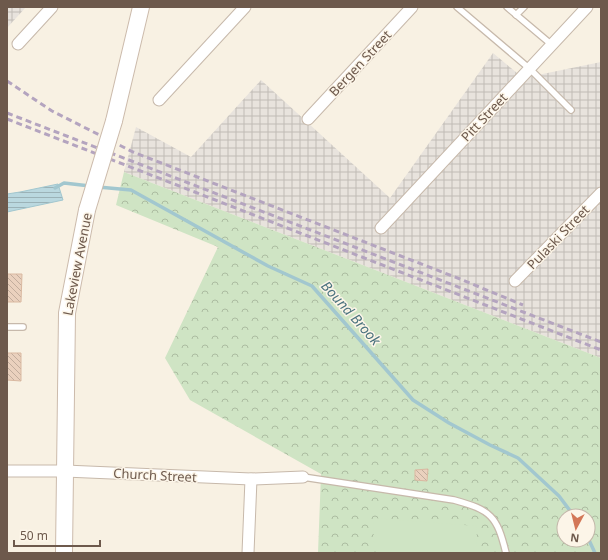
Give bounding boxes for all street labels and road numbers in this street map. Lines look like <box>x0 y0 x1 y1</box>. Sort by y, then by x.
street label: Bergen Street <box>325 26 395 100</box>
street label: Pitt Street <box>457 89 511 145</box>
street label: Pulaski Street <box>523 201 593 273</box>
street label: Lakeview Avenue <box>58 211 96 317</box>
street label: Church Street <box>113 464 197 486</box>

